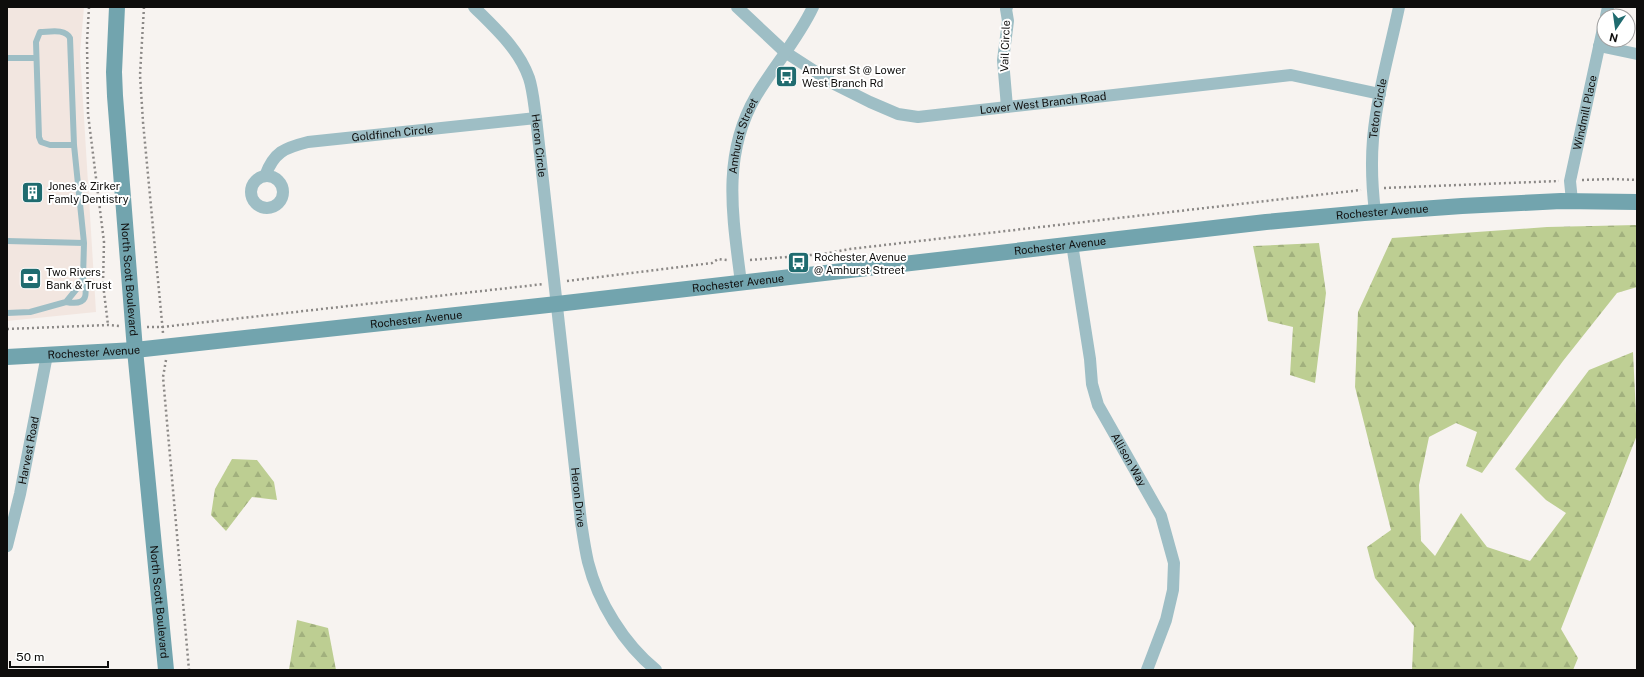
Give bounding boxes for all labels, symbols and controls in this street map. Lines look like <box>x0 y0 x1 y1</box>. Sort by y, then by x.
north arrow <box>1596 8 1636 48</box>
street label: Vail Circle <box>998 20 1012 72</box>
text: N <box>1608 31 1619 45</box>
bus stop icon: Amhurst St @ Lower West Branch Rd <box>773 63 799 89</box>
place label: Amhurst St @ Lower West Branch Rd <box>802 64 906 89</box>
street label: Windmill Place <box>1571 74 1599 151</box>
street label: Teton Circle <box>1367 77 1389 139</box>
street label: Lower West Branch Road <box>979 90 1107 116</box>
street label: Amhurst Street <box>727 96 760 174</box>
street label: Heron Circle <box>529 113 549 178</box>
street label: Goldfinch Circle <box>351 123 434 143</box>
building icon: Jones & Zirker Famly Dentistry <box>20 179 46 205</box>
place label: Jones & Zirker Famly Dentistry <box>48 180 129 205</box>
street label: Rochester Avenue <box>1335 202 1429 222</box>
street label: North Scott Boulevard <box>119 222 140 336</box>
street label: Rochester Avenue <box>1013 235 1107 257</box>
bus stop icon: Rochester Avenue @ Amhurst Street <box>786 250 812 276</box>
place label: Rochester Avenue @ Amhurst Street <box>814 251 906 276</box>
bank icon: Two Rivers Bank & Trust <box>18 265 44 291</box>
place label: Two Rivers Bank & Trust <box>46 266 112 291</box>
street label: Rochester Avenue <box>691 272 785 294</box>
street label: Rochester Avenue <box>369 308 463 330</box>
street label: Rochester Avenue <box>47 343 141 361</box>
street label: Harvest Road <box>16 415 41 485</box>
street label: Allison Way <box>1109 431 1149 488</box>
street label: Heron Drive <box>569 467 588 528</box>
street label: North Scott Boulevard <box>148 545 171 659</box>
scale bar <box>10 643 108 669</box>
text: 50 m <box>16 650 44 664</box>

